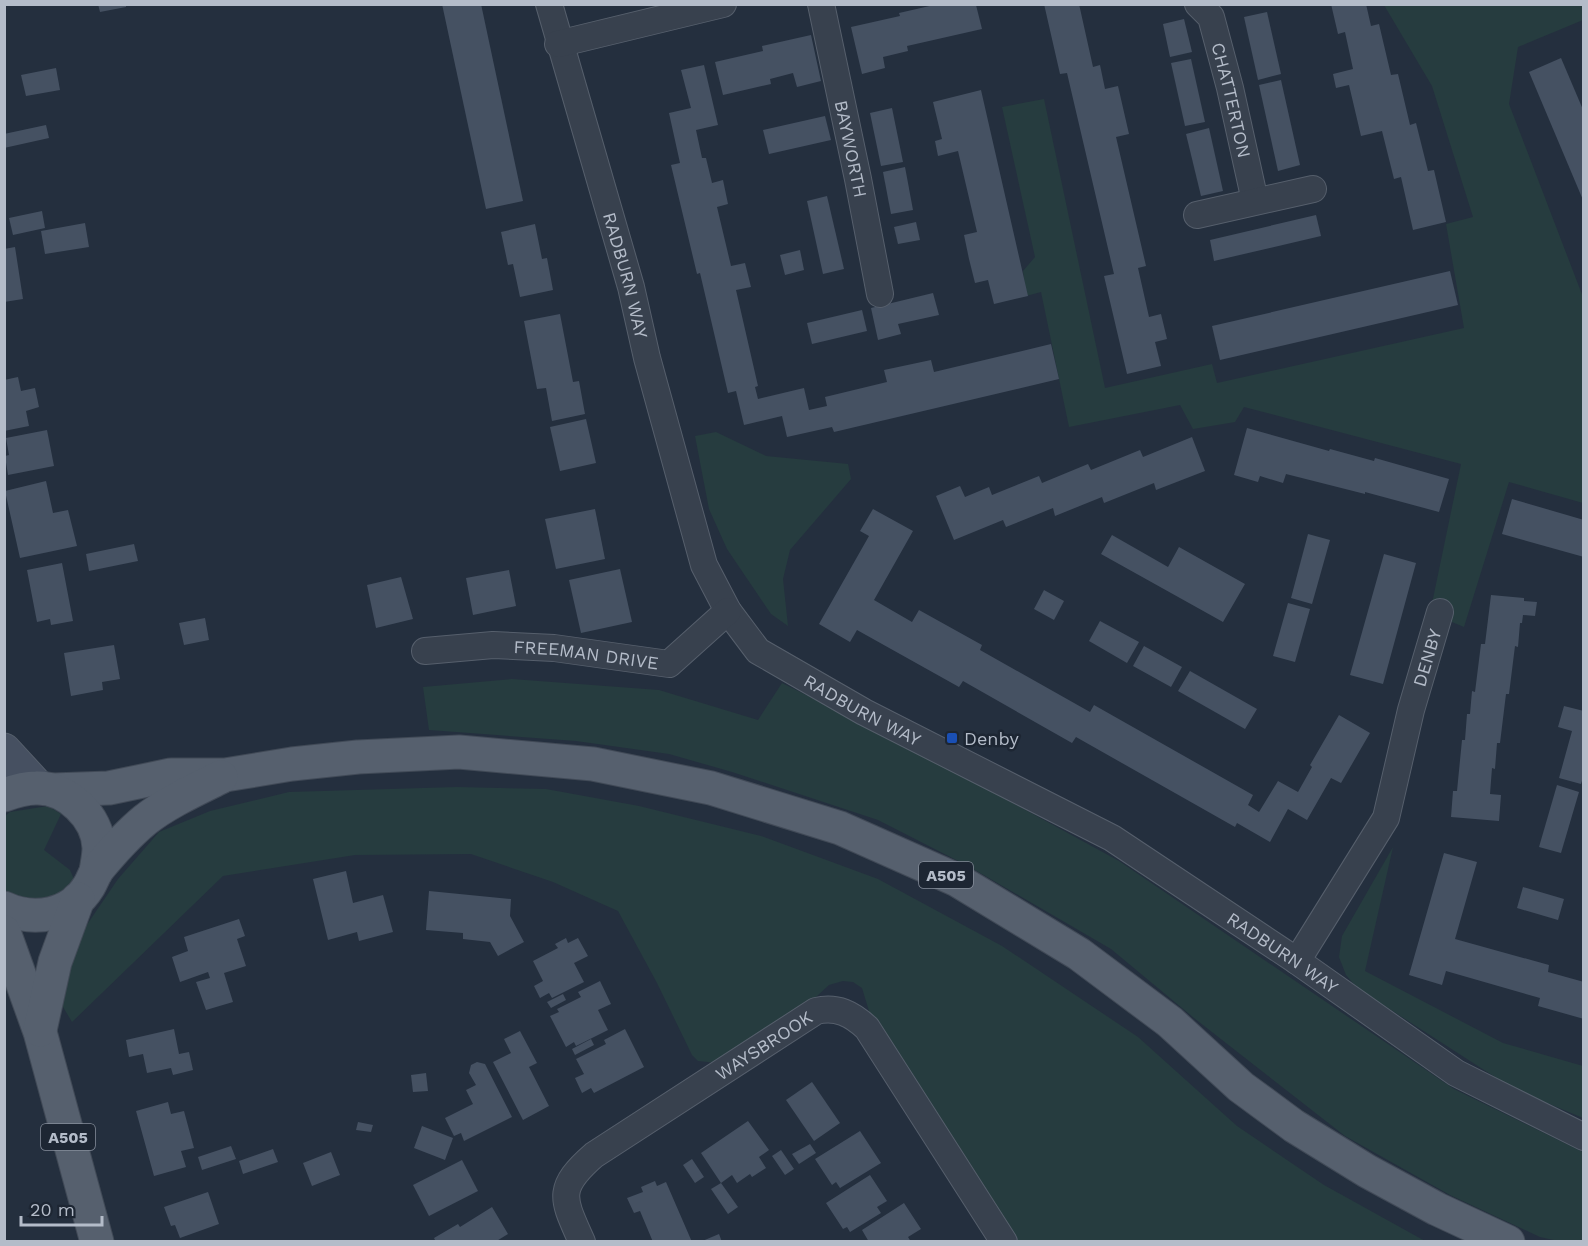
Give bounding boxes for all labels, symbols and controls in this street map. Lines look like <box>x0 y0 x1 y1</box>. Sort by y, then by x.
street label: CHATTERTON <box>1208 40 1256 160</box>
street label: BAYWORTH <box>831 98 872 199</box>
street label: RADBURN WAY <box>599 210 653 341</box>
street label: DENBY <box>1408 625 1445 689</box>
street label: FREEMAN DRIVE <box>513 636 660 673</box>
street label: RADBURN WAY <box>800 669 925 750</box>
place label: Denby <box>964 728 1020 749</box>
marker: Denby <box>945 731 959 745</box>
road number: A505 <box>919 862 973 888</box>
street label: RADBURN WAY <box>1223 907 1343 998</box>
street label: WAYSBROOK <box>711 1006 816 1084</box>
road number: A505 <box>41 1124 95 1150</box>
scale bar <box>21 1189 102 1227</box>
text: 20 m <box>30 1199 75 1220</box>

